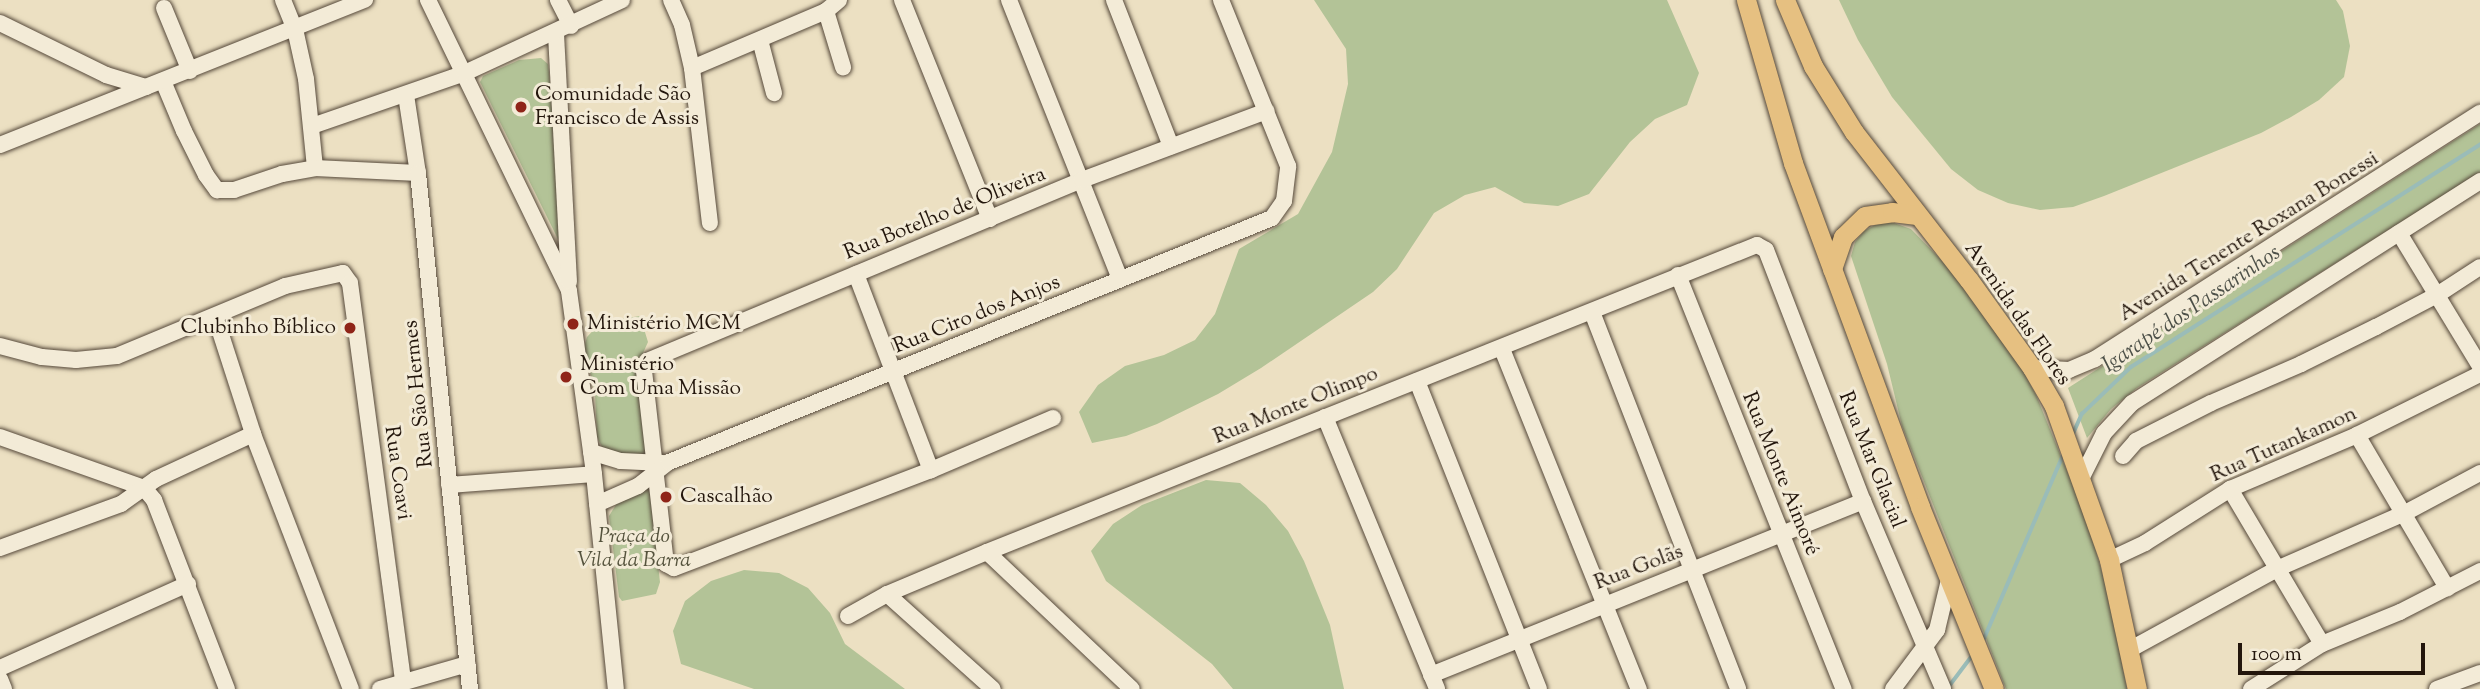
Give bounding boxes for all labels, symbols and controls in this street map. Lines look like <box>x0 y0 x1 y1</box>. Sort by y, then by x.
place label: Comunidade São Francisco de Assis <box>535 82 699 132</box>
marker: Comunidade São Francisco de Assis <box>513 99 529 115</box>
street label: Avenida Tenente Roxana Bonessi <box>2115 146 2383 328</box>
street label: Rua Botelho de Oliveira <box>840 162 1050 266</box>
street label: Avenida das Flores <box>1958 237 2076 391</box>
water label: Igarapé dos Passarinhos <box>2097 240 2287 380</box>
street label: Rua Ciro dos Anjos <box>890 270 1064 360</box>
place label: Ministério MCM <box>587 311 741 337</box>
place label: Clubinho Bíblico <box>180 315 336 341</box>
marker: Ministério MCM <box>565 316 581 332</box>
street label: Rua São Hermes <box>399 319 439 469</box>
marker: Clubinho Bíblico <box>342 320 358 336</box>
place label: Ministério Com Uma Missão <box>580 352 741 402</box>
street label: Rua Monte Olimpo <box>1210 362 1382 450</box>
marker: Ministério Com Uma Missão <box>558 369 574 385</box>
street label: Rua Mar Glacial <box>1832 388 1910 532</box>
street label: Rua Monte Aimoré <box>1736 389 1824 559</box>
street label: Rua Tutankamon <box>2207 402 2361 488</box>
street label: Rua Coavi <box>378 424 416 522</box>
place label: Cascalhão <box>680 484 773 510</box>
marker: Cascalhão <box>658 489 674 505</box>
park label: Praça do Vila da Barra <box>577 524 691 574</box>
street label: Rua Golãs <box>1591 540 1687 596</box>
scale bar <box>2242 630 2429 674</box>
text: 100 m <box>2251 640 2302 670</box>

